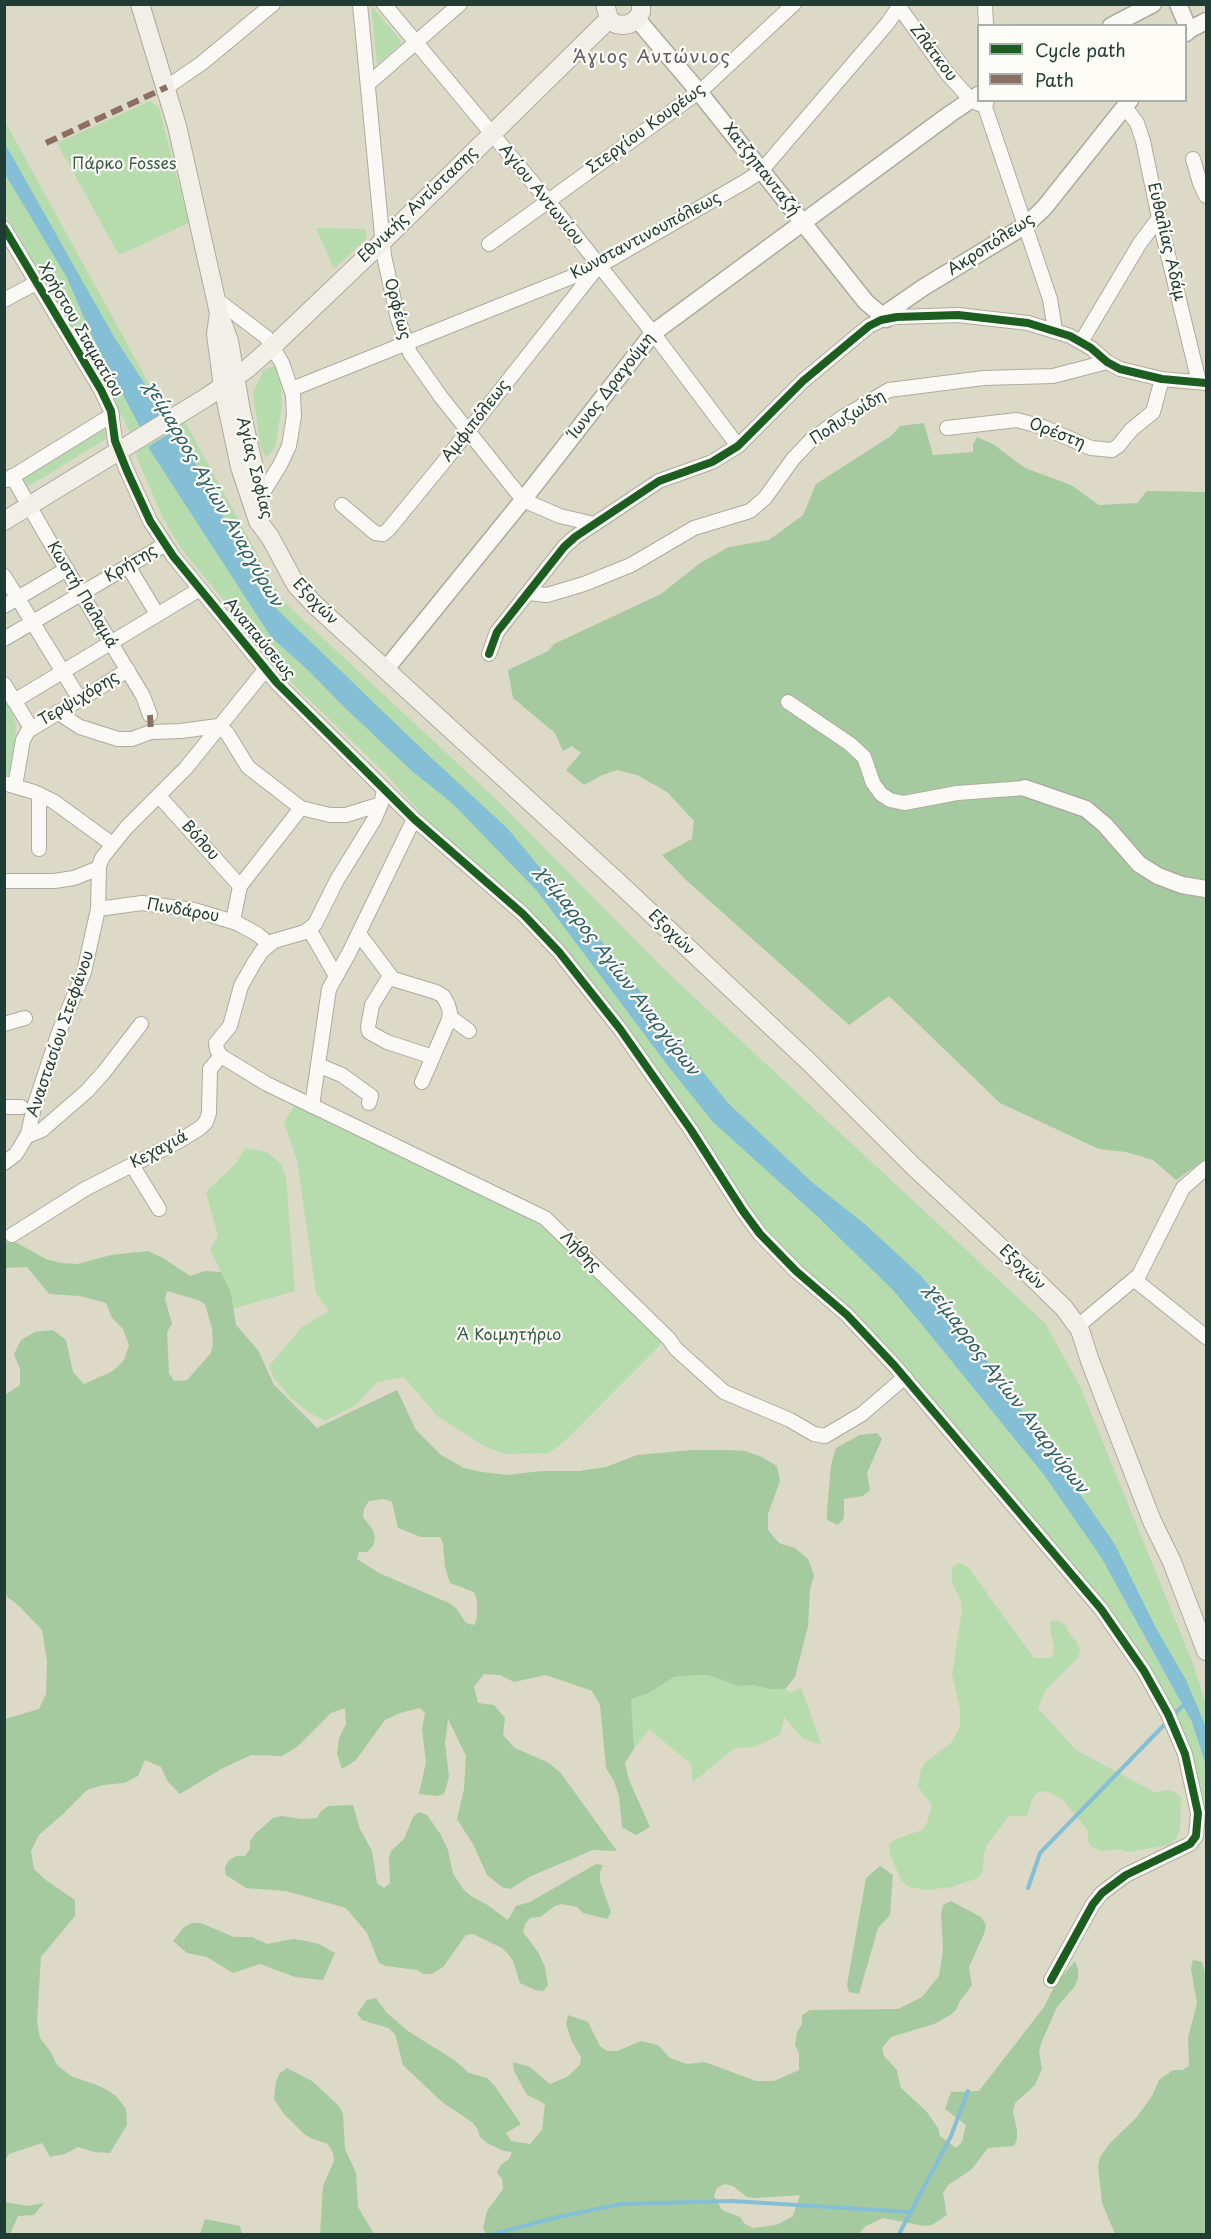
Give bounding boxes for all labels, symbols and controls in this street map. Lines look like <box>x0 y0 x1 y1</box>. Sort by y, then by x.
street label: Ζλάτκου <box>905 21 961 85</box>
legend <box>977 24 1187 102</box>
text: Cycle path <box>1035 36 1126 63</box>
district label: Άγιος Αντώνιος <box>573 47 731 69</box>
text: Path <box>1035 66 1074 93</box>
street label: Στεργίου Κουρέως <box>583 80 709 178</box>
street label: Χατζηπανταζή <box>719 120 803 220</box>
street label: Αγίου Αντωνίου <box>494 141 588 249</box>
street label: Εθνικής Αντίστασης <box>354 143 482 267</box>
park label: Πάρκο Fosses <box>72 155 176 175</box>
street label: Ευθαλίας Αδάμ <box>1143 181 1189 303</box>
street label: Κωνσταντινουπόλεως <box>568 188 724 284</box>
street label: Ακροπόλεως <box>944 210 1038 280</box>
street label: Χρήστου Σταματίου <box>34 259 126 401</box>
street label: Ορφέως <box>380 276 414 342</box>
street label: Ίωνος Δραγούμη <box>565 329 659 443</box>
street label: Αμφιπόλεως <box>438 376 514 466</box>
water label: χείμαρρος Αγίων Αναργύρων <box>139 377 287 611</box>
street label: Πολυζωίδη <box>807 387 889 449</box>
street label: Αγίας Σοφίας <box>232 415 276 521</box>
street label: Ορέστη <box>1026 415 1088 453</box>
street label: Κωστή Παλαμά <box>43 538 121 652</box>
street label: Κρήτης <box>101 541 161 587</box>
street label: Εξοχών <box>288 575 342 629</box>
street label: Αναπαύσεως <box>219 594 299 684</box>
street label: Τερψιχόρης <box>35 668 123 730</box>
street label: Βόλου <box>177 817 223 865</box>
water label: χείμαρρος Αγίων Αναργύρων <box>531 862 703 1080</box>
street label: Πινδάρου <box>145 895 221 927</box>
street label: Εξοχών <box>644 906 698 960</box>
street label: Αναστασίου Στεφάνου <box>23 948 99 1120</box>
street label: Κεχαγιά <box>127 1127 191 1173</box>
street label: Λήθης <box>556 1228 604 1276</box>
street label: Εξοχών <box>995 1241 1049 1295</box>
water label: χείμαρρος Αγίων Αναργύρων <box>920 1280 1092 1498</box>
park label: Ά Κοιμητήριο <box>457 1326 561 1346</box>

